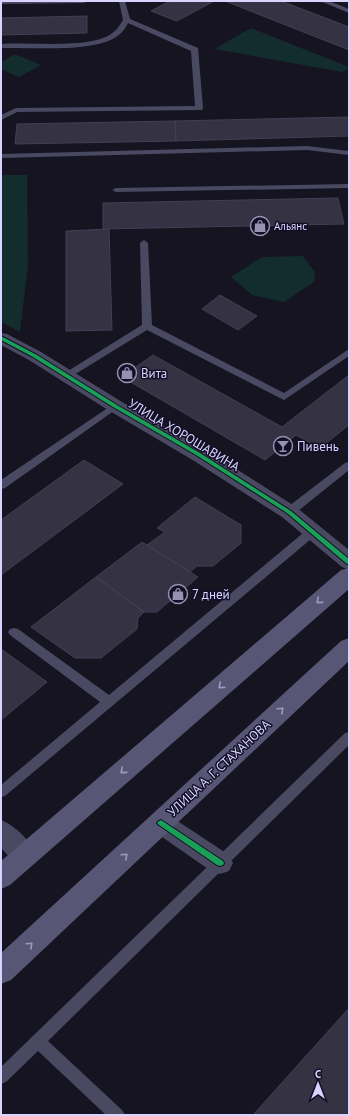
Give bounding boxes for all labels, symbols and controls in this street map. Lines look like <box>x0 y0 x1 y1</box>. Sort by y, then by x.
shop icon: Альянс <box>249 215 271 237</box>
place label: Альянс <box>274 219 307 233</box>
shop icon: Вита <box>116 362 138 384</box>
place label: Вита <box>141 365 167 382</box>
street label: УЛИЦА ХОРОШАВИНА <box>125 395 243 475</box>
bar icon: Пивень <box>272 435 294 457</box>
place label: Пивень <box>297 438 339 455</box>
shop icon: 7 дней <box>167 583 189 605</box>
place label: 7 дней <box>192 586 230 603</box>
one-way arrow <box>317 597 324 604</box>
one-way arrow <box>218 682 226 689</box>
one-way arrow <box>276 707 284 715</box>
street label: УЛИЦА А. Г. СТАХАНОВА <box>164 716 274 820</box>
one-way arrow <box>120 766 127 773</box>
one-way arrow <box>120 854 128 861</box>
one-way arrow <box>25 943 32 950</box>
north arrow <box>298 1064 338 1104</box>
text: С <box>315 1067 321 1081</box>

